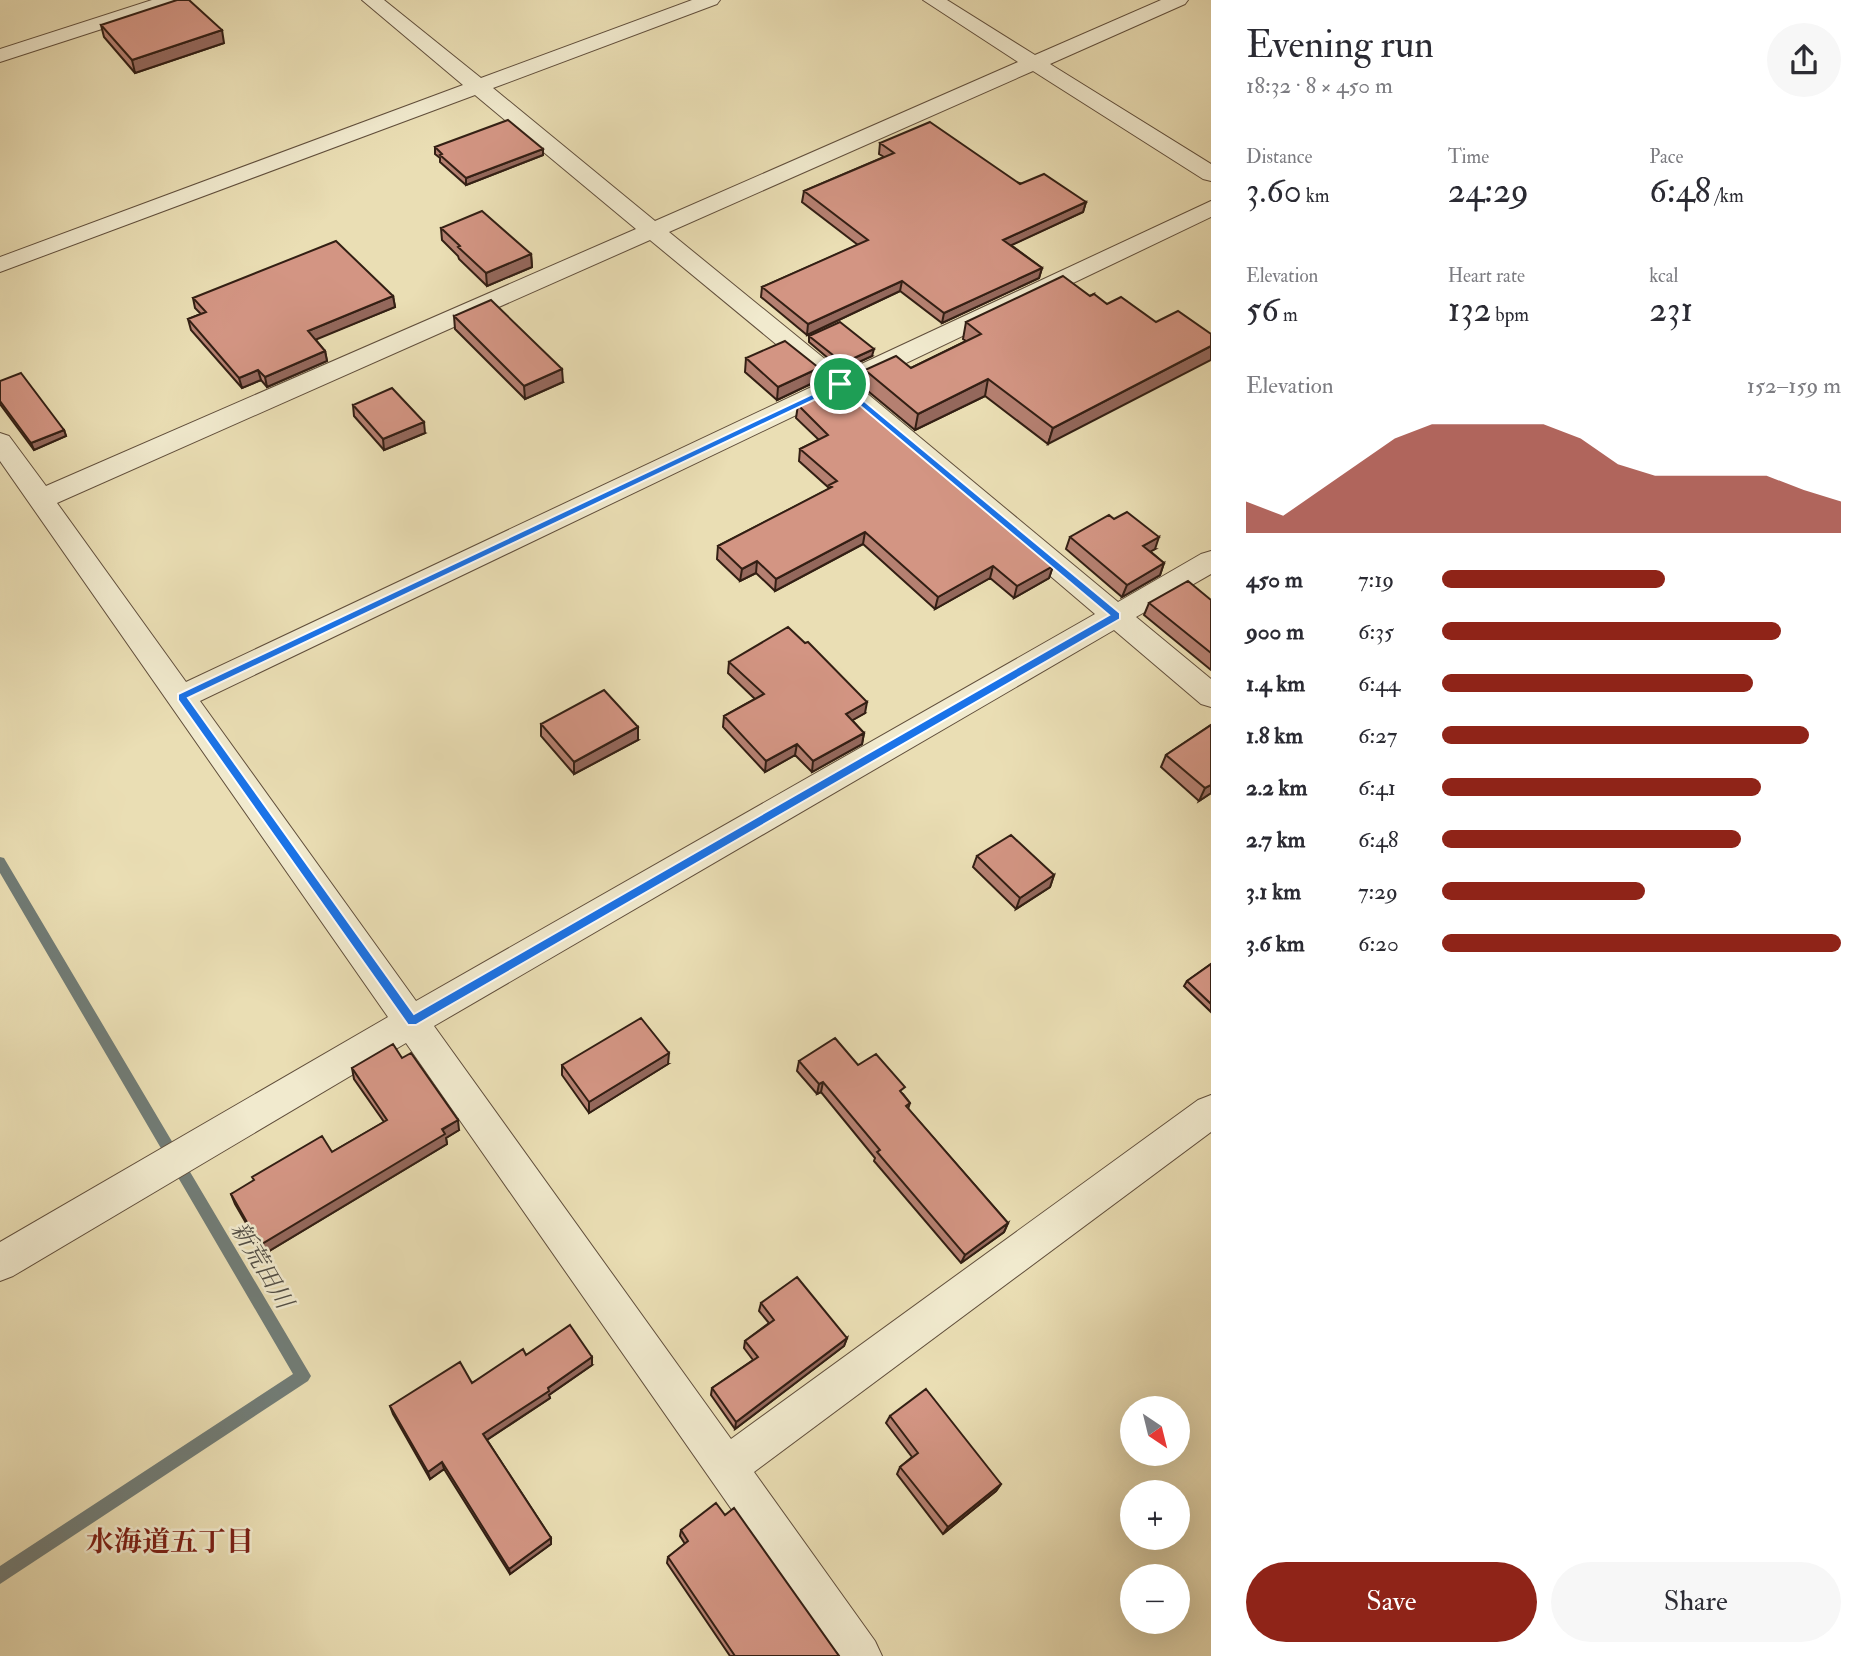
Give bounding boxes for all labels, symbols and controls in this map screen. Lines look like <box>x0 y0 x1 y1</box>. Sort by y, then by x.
text: Evening run <box>1246 21 1434 69</box>
button: share <box>1767 23 1841 97</box>
text: 18:32 · 8 × 450 m <box>1246 71 1393 100</box>
text: Distance <box>1246 145 1312 169</box>
text: Time <box>1448 145 1489 169</box>
text: Pace <box>1649 145 1683 169</box>
text: 3.60 <box>1246 169 1302 213</box>
text: 24:29 <box>1448 169 1529 213</box>
text: 6:48 <box>1649 169 1711 213</box>
text: km <box>1302 184 1330 208</box>
text: /km <box>1711 184 1744 208</box>
text: Elevation <box>1246 264 1318 288</box>
text: Heart rate <box>1448 264 1525 288</box>
text: kcal <box>1649 264 1678 288</box>
text: 56 <box>1246 288 1279 332</box>
text: 132 <box>1448 288 1491 332</box>
text: 231 <box>1649 288 1693 332</box>
text: m <box>1279 303 1298 327</box>
text: bpm <box>1491 303 1529 327</box>
pin <box>810 354 870 414</box>
icon: arrive <box>821 365 859 403</box>
text: Elevation <box>1246 371 1334 400</box>
text: 152–159 m <box>1747 371 1841 400</box>
text: 450 m <box>1246 565 1303 594</box>
text: 7:19 <box>1358 565 1394 594</box>
text: 900 m <box>1246 617 1304 646</box>
text: 6:35 <box>1358 617 1394 646</box>
text: 1.4 km <box>1246 669 1305 698</box>
text: 6:44 <box>1358 669 1400 698</box>
text: 1.8 km <box>1246 721 1303 750</box>
text: 6:27 <box>1358 721 1397 750</box>
text: 2.2 km <box>1246 773 1307 802</box>
text: 6:41 <box>1358 773 1396 802</box>
text: 2.7 km <box>1246 825 1305 854</box>
text: 6:48 <box>1358 825 1398 854</box>
text: 3.1 km <box>1246 877 1301 906</box>
text: 7:29 <box>1358 877 1398 906</box>
text: 3.6 km <box>1246 929 1305 958</box>
text: 6:20 <box>1358 929 1399 958</box>
water label: 新荒田川 <box>224 1216 301 1317</box>
north arrow <box>1120 1396 1190 1466</box>
map controls <box>1120 1396 1190 1634</box>
button: + <box>1120 1480 1190 1550</box>
district label: 水海道五丁目 <box>86 1525 254 1560</box>
button: Save <box>1246 1562 1537 1642</box>
button: Share <box>1551 1562 1841 1642</box>
button: − <box>1120 1564 1190 1634</box>

